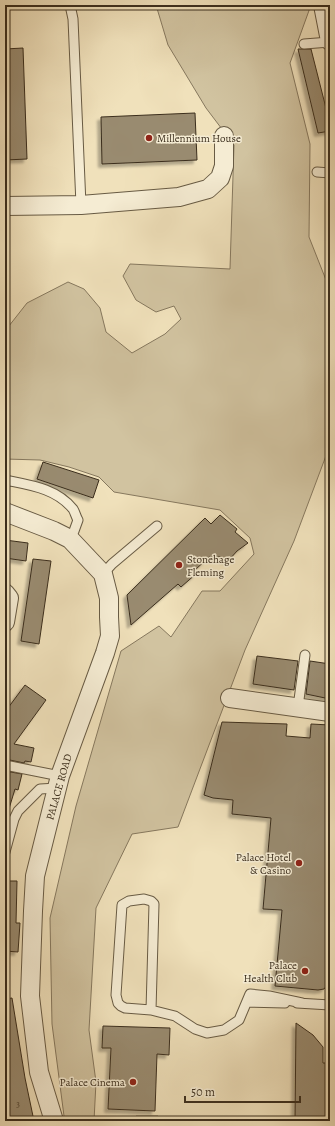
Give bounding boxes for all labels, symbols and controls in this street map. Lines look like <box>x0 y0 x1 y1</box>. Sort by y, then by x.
place label: Millennium House <box>157 131 241 146</box>
marker: Millennium House <box>144 133 154 143</box>
place label: Stonehage Fleming <box>187 552 234 580</box>
marker: Stonehage Fleming <box>174 560 184 570</box>
street label: PALACE ROAD <box>42 752 76 822</box>
place label: Palace Hotel & Casino <box>236 850 292 878</box>
marker: Palace Hotel & Casino <box>294 858 304 868</box>
place label: Palace Health Club <box>243 958 297 986</box>
marker: Palace Health Club <box>300 966 310 976</box>
place label: Palace Cinema <box>60 1075 126 1090</box>
marker: Palace Cinema <box>128 1077 138 1087</box>
scale bar <box>185 1078 300 1104</box>
text: 50 m <box>191 1084 215 1100</box>
house number: 3 <box>16 1098 20 1110</box>

